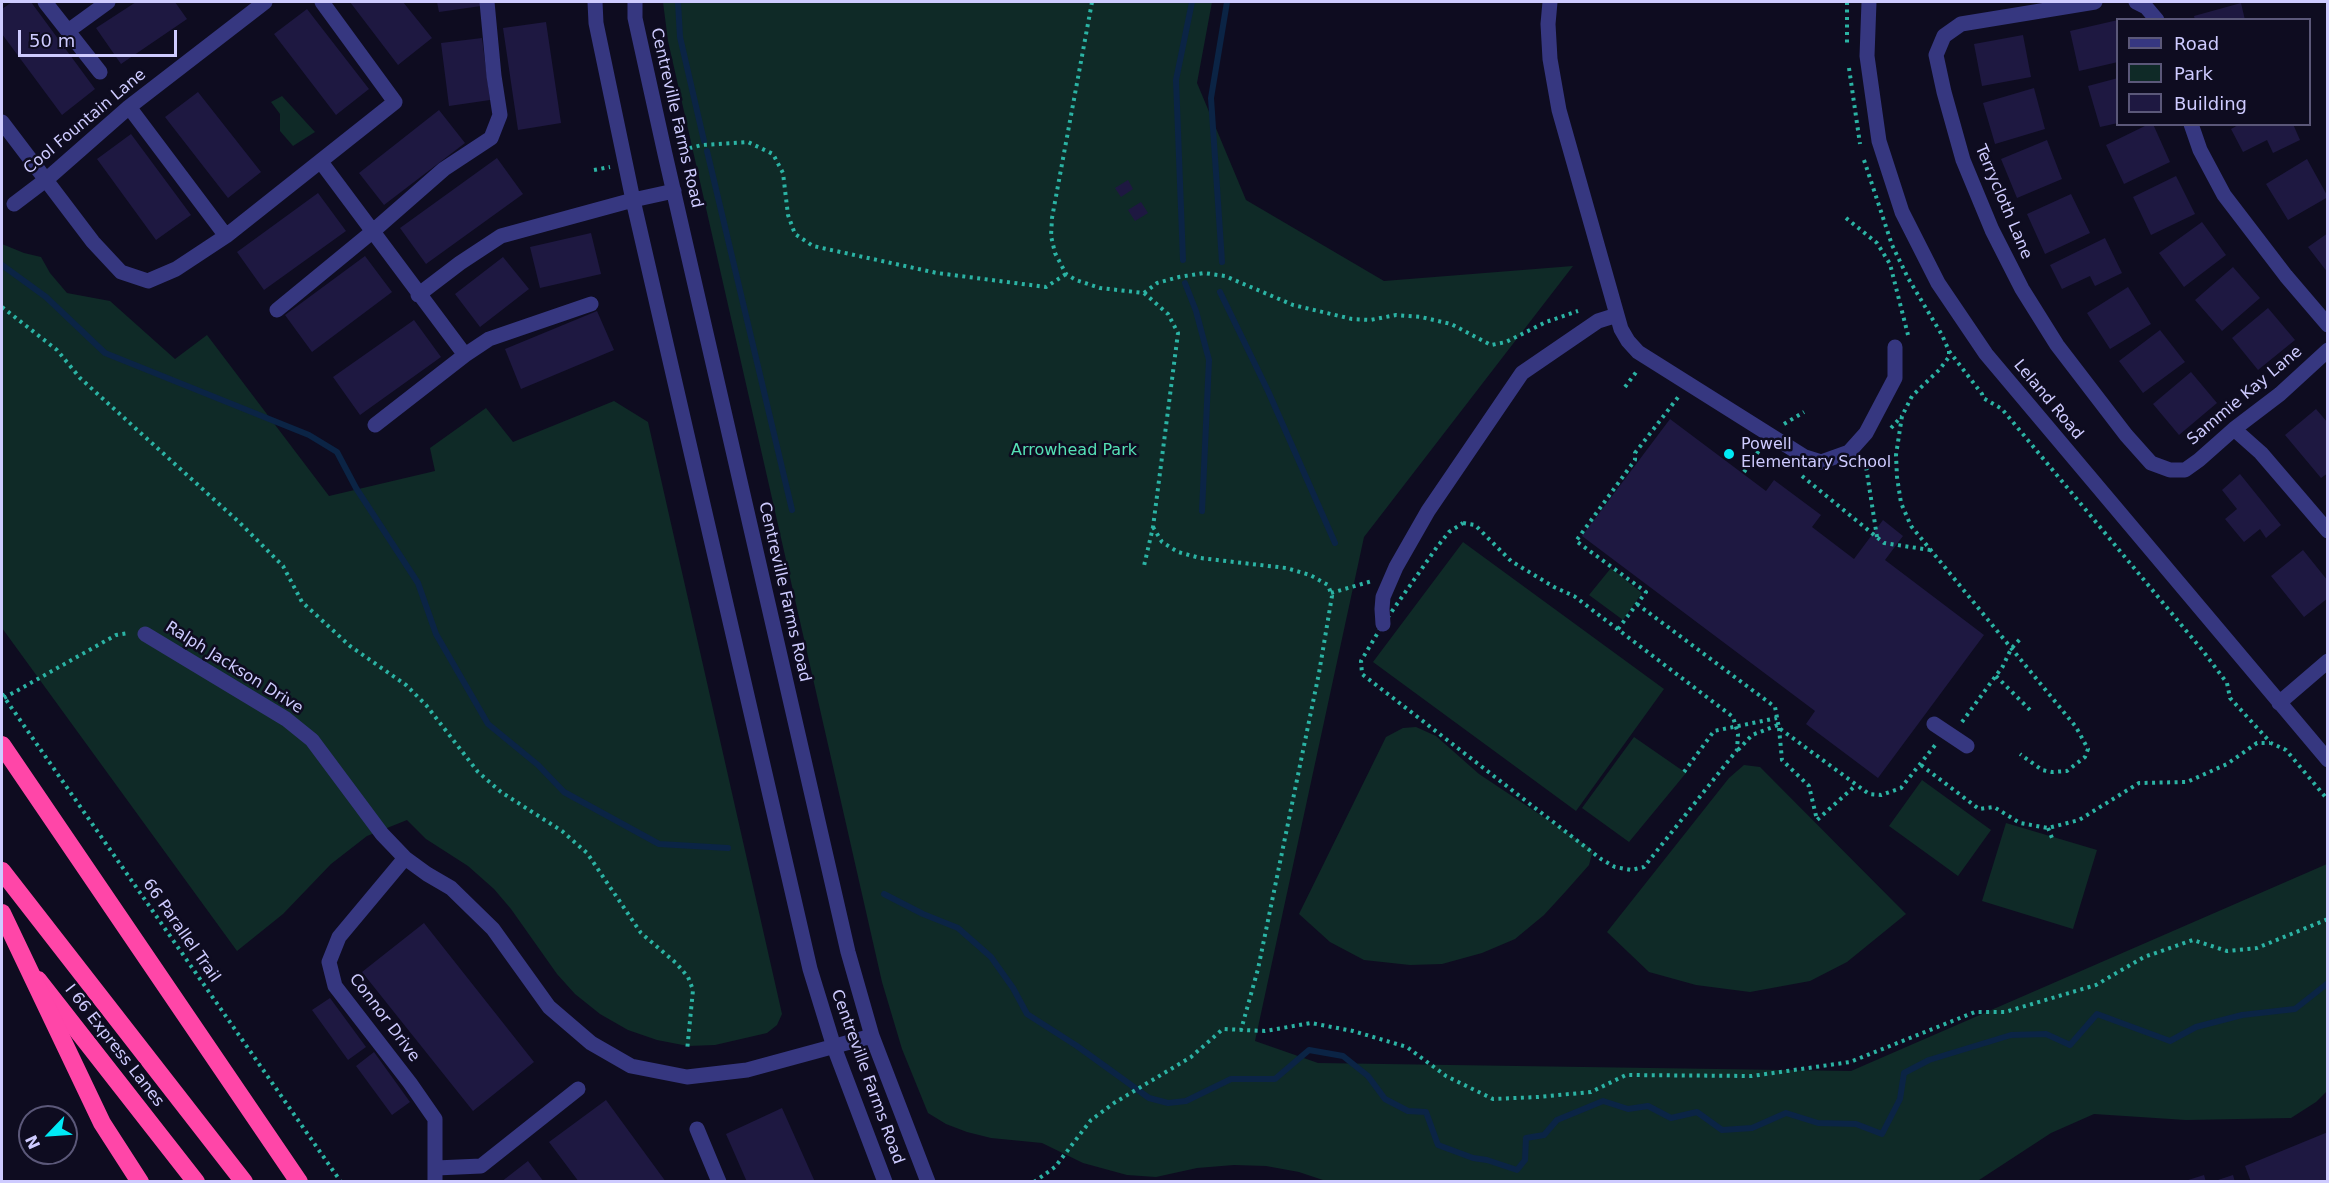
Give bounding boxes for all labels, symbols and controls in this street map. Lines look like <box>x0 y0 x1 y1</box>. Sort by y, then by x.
scale bar <box>21 18 180 56</box>
legend <box>2116 18 2311 126</box>
street label: Centreville Farms Road <box>646 26 706 210</box>
text: 50 m <box>29 30 75 51</box>
text: Road <box>2174 33 2219 54</box>
text: Park <box>2174 63 2213 84</box>
street label: Cool Fountain Lane <box>20 65 150 179</box>
text: Building <box>2174 93 2247 114</box>
street label: Terrycloth Lane <box>1970 142 2036 262</box>
street label: Sammie Kay Lane <box>2184 342 2306 450</box>
street label: Leland Road <box>2009 356 2087 444</box>
place label: Powell Elementary School <box>1741 435 1891 473</box>
park label: Arrowhead Park <box>1011 441 1137 461</box>
marker: Powell Elementary School <box>1722 447 1736 461</box>
street label: Centreville Farms Road <box>754 500 814 684</box>
street label: Ralph Jackson Drive <box>161 618 307 718</box>
street label: 66 Parallel Trail <box>138 876 224 986</box>
street label: Connor Drive <box>345 970 423 1066</box>
street label: I 66 Express Lanes <box>60 981 168 1111</box>
street label: Centreville Farms Road <box>826 987 908 1167</box>
north arrow <box>18 1105 78 1165</box>
text: N <box>22 1132 44 1152</box>

